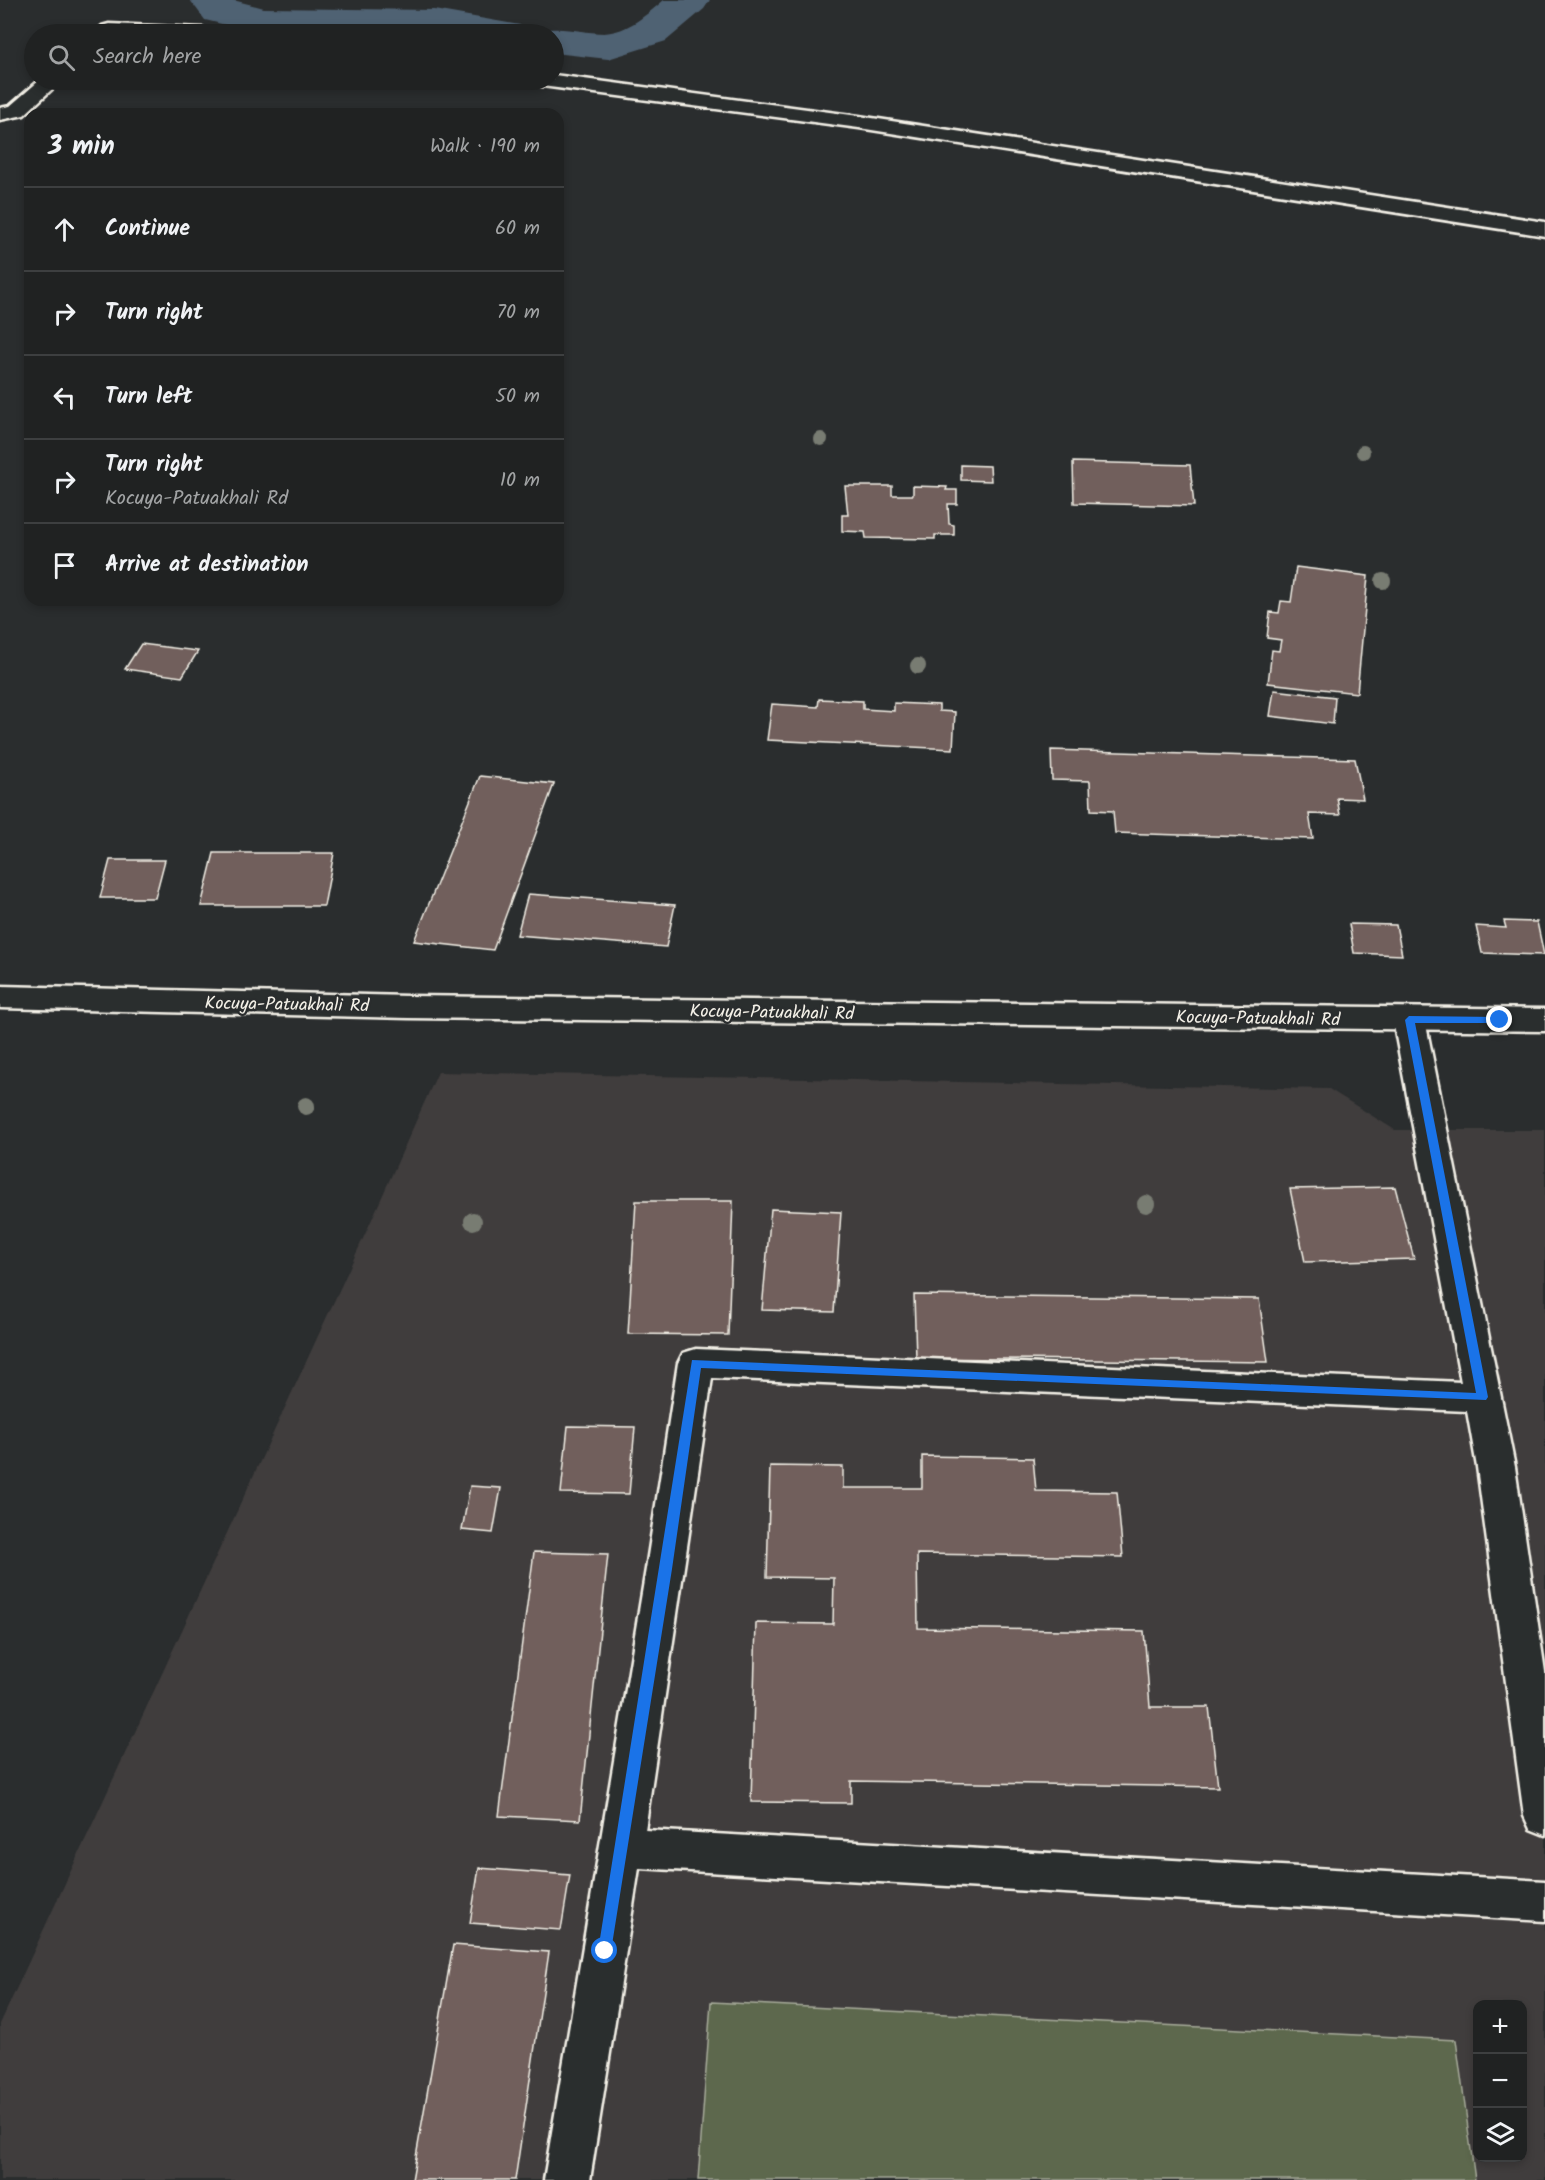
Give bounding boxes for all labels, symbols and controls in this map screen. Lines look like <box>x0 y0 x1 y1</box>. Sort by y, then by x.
search box <box>24 24 564 90</box>
text: Search here <box>93 40 201 75</box>
icon: search <box>45 41 78 74</box>
text: 3 min <box>48 126 115 168</box>
text: Walk · 190 m <box>430 131 540 163</box>
text: Continue <box>105 212 190 247</box>
icon: ahead <box>48 213 81 246</box>
text: 60 m <box>495 213 540 245</box>
text: Turn right <box>105 296 203 331</box>
icon: right <box>48 297 81 330</box>
text: 70 m <box>497 297 540 329</box>
text: Turn left <box>105 380 192 415</box>
icon: left <box>48 381 81 414</box>
text: 50 m <box>495 381 540 413</box>
text: Turn right <box>105 448 203 483</box>
icon: right <box>48 465 81 498</box>
text: 10 m <box>500 465 540 497</box>
text: Kocuya-Patuakhali Rd <box>105 483 288 515</box>
text: Arrive at destination <box>105 548 308 583</box>
icon: arrive <box>48 549 81 582</box>
street label: Kocuya-Patuakhali Rd <box>204 990 371 1021</box>
street label: Kocuya-Patuakhali Rd <box>689 998 856 1029</box>
street label: Kocuya-Patuakhali Rd <box>1175 1004 1342 1035</box>
route end <box>1486 1006 1512 1032</box>
route start <box>591 1937 617 1963</box>
map controls <box>1473 2000 1527 2162</box>
button: + <box>1473 2000 1527 2054</box>
button: − <box>1473 2054 1527 2108</box>
button: layers <box>1473 2108 1527 2162</box>

